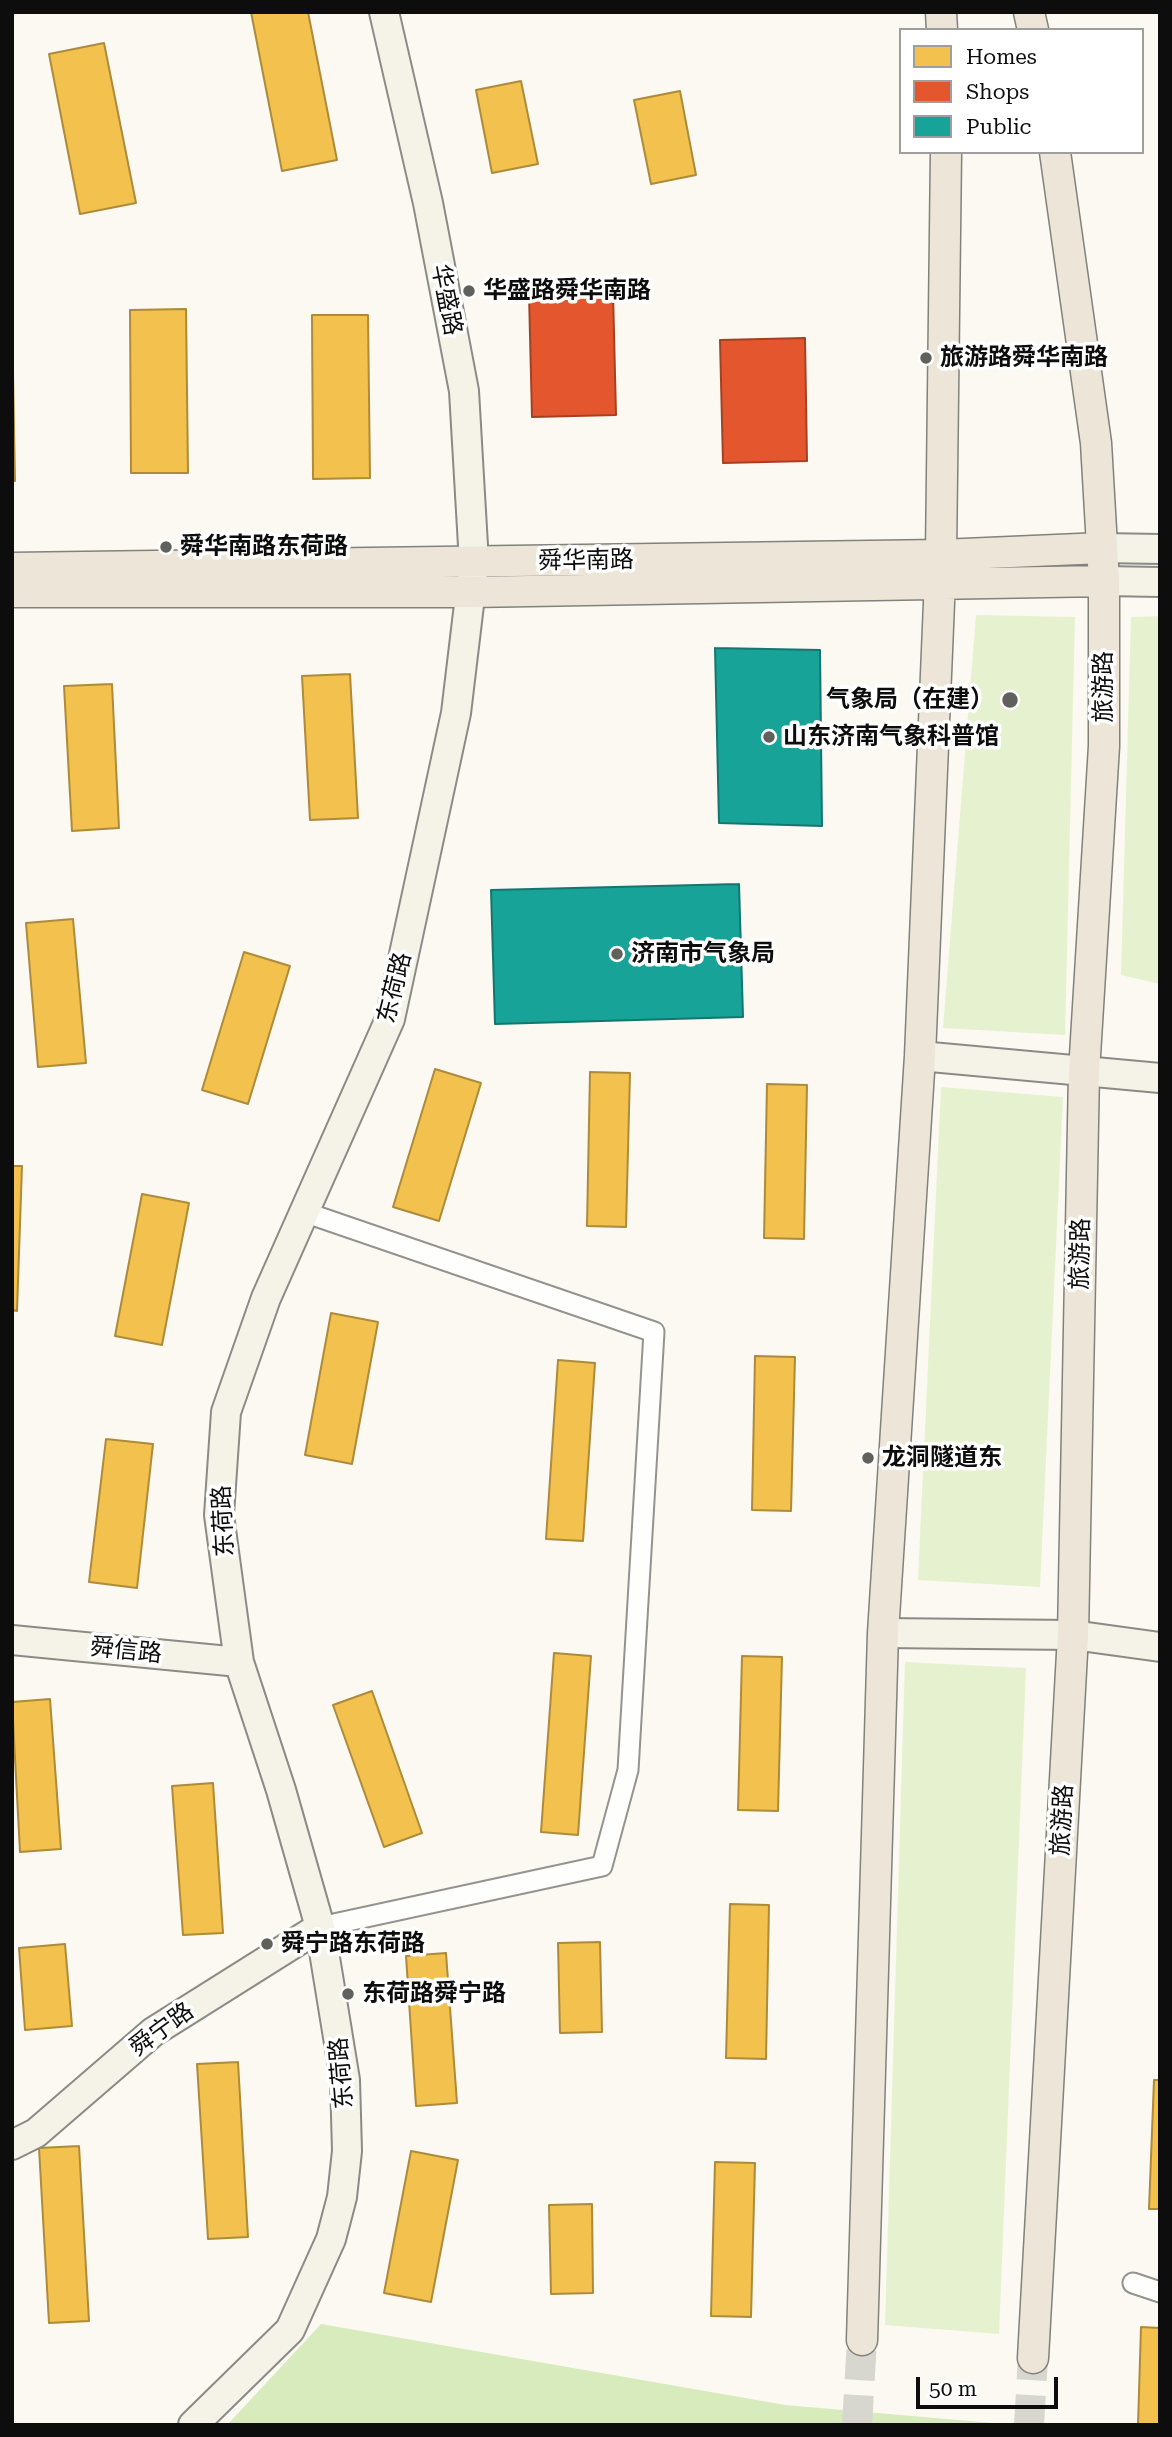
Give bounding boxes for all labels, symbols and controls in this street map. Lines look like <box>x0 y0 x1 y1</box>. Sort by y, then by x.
legend <box>899 28 1144 154</box>
text: Homes <box>966 45 1037 69</box>
text: Shops <box>966 80 1029 104</box>
text: Public <box>966 115 1031 139</box>
street label: 华盛路 <box>425 262 467 338</box>
place label: 华盛路舜华南路 <box>483 277 651 305</box>
marker: 华盛路舜华南路 <box>461 283 477 299</box>
place label: 旅游路舜华南路 <box>940 344 1108 372</box>
marker: 旅游路舜华南路 <box>918 350 934 366</box>
place label: 舜华南路东荷路 <box>180 533 348 561</box>
marker: 舜华南路东荷路 <box>158 539 174 555</box>
street label: 舜华南路 <box>538 546 634 576</box>
street label: 旅游路 <box>1090 651 1118 723</box>
place label: 气象局（在建） <box>826 686 994 714</box>
marker: 气象局（在建） <box>1000 690 1020 710</box>
place label: 山东济南气象科普馆 <box>783 723 999 751</box>
marker: 山东济南气象科普馆 <box>761 729 777 745</box>
place label: 济南市气象局 <box>631 940 775 968</box>
marker: 济南市气象局 <box>609 946 625 962</box>
street label: 东荷路 <box>372 950 418 1026</box>
street label: 旅游路 <box>1066 1218 1096 1290</box>
place label: 龙洞隧道东 <box>882 1444 1002 1472</box>
marker: 龙洞隧道东 <box>860 1450 876 1466</box>
street label: 东荷路 <box>208 1484 240 1558</box>
street label: 舜信路 <box>89 1633 163 1669</box>
street label: 旅游路 <box>1047 1783 1079 1857</box>
place label: 舜宁路东荷路 <box>281 1930 425 1958</box>
marker: 舜宁路东荷路 <box>259 1936 275 1952</box>
place label: 东荷路舜宁路 <box>362 1980 506 2008</box>
marker: 东荷路舜宁路 <box>340 1986 356 2002</box>
street label: 舜宁路 <box>124 1997 200 2063</box>
street label: 东荷路 <box>325 2036 359 2110</box>
scale bar <box>920 2364 1062 2408</box>
text: 50 m <box>929 2377 977 2401</box>

